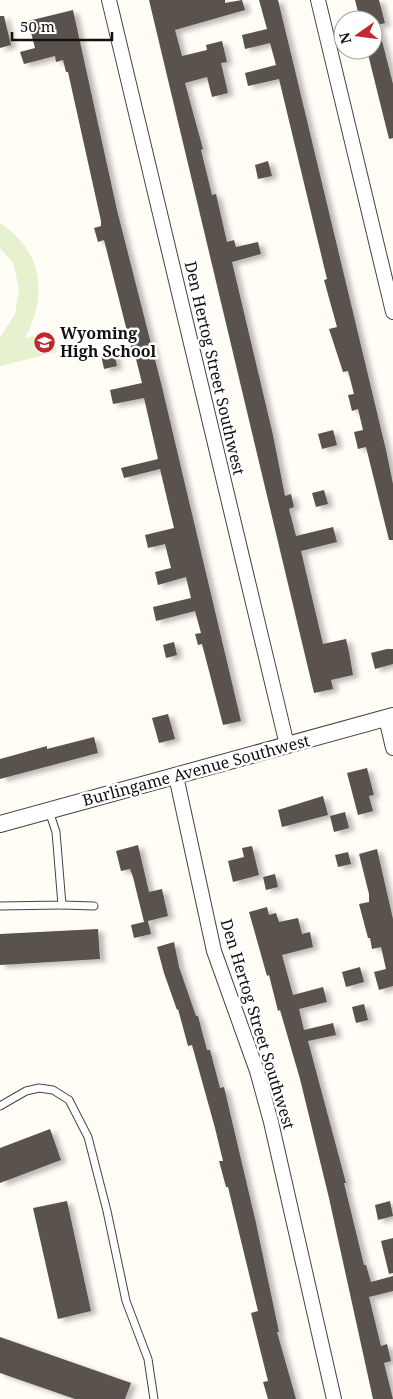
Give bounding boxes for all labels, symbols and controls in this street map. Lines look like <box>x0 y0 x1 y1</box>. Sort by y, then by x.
scale bar <box>12 10 112 42</box>
north arrow <box>333 10 383 60</box>
text: 50 m <box>20 16 55 36</box>
text: N <box>334 31 355 46</box>
street label: Den Hertog Street Southwest <box>180 259 250 478</box>
place label: Wyoming High School <box>60 322 157 362</box>
school or university icon: Wyoming High School <box>32 330 56 354</box>
street label: Burlingame Avenue Southwest <box>80 729 312 811</box>
street label: Den Hertog Street Southwest <box>215 916 301 1132</box>

